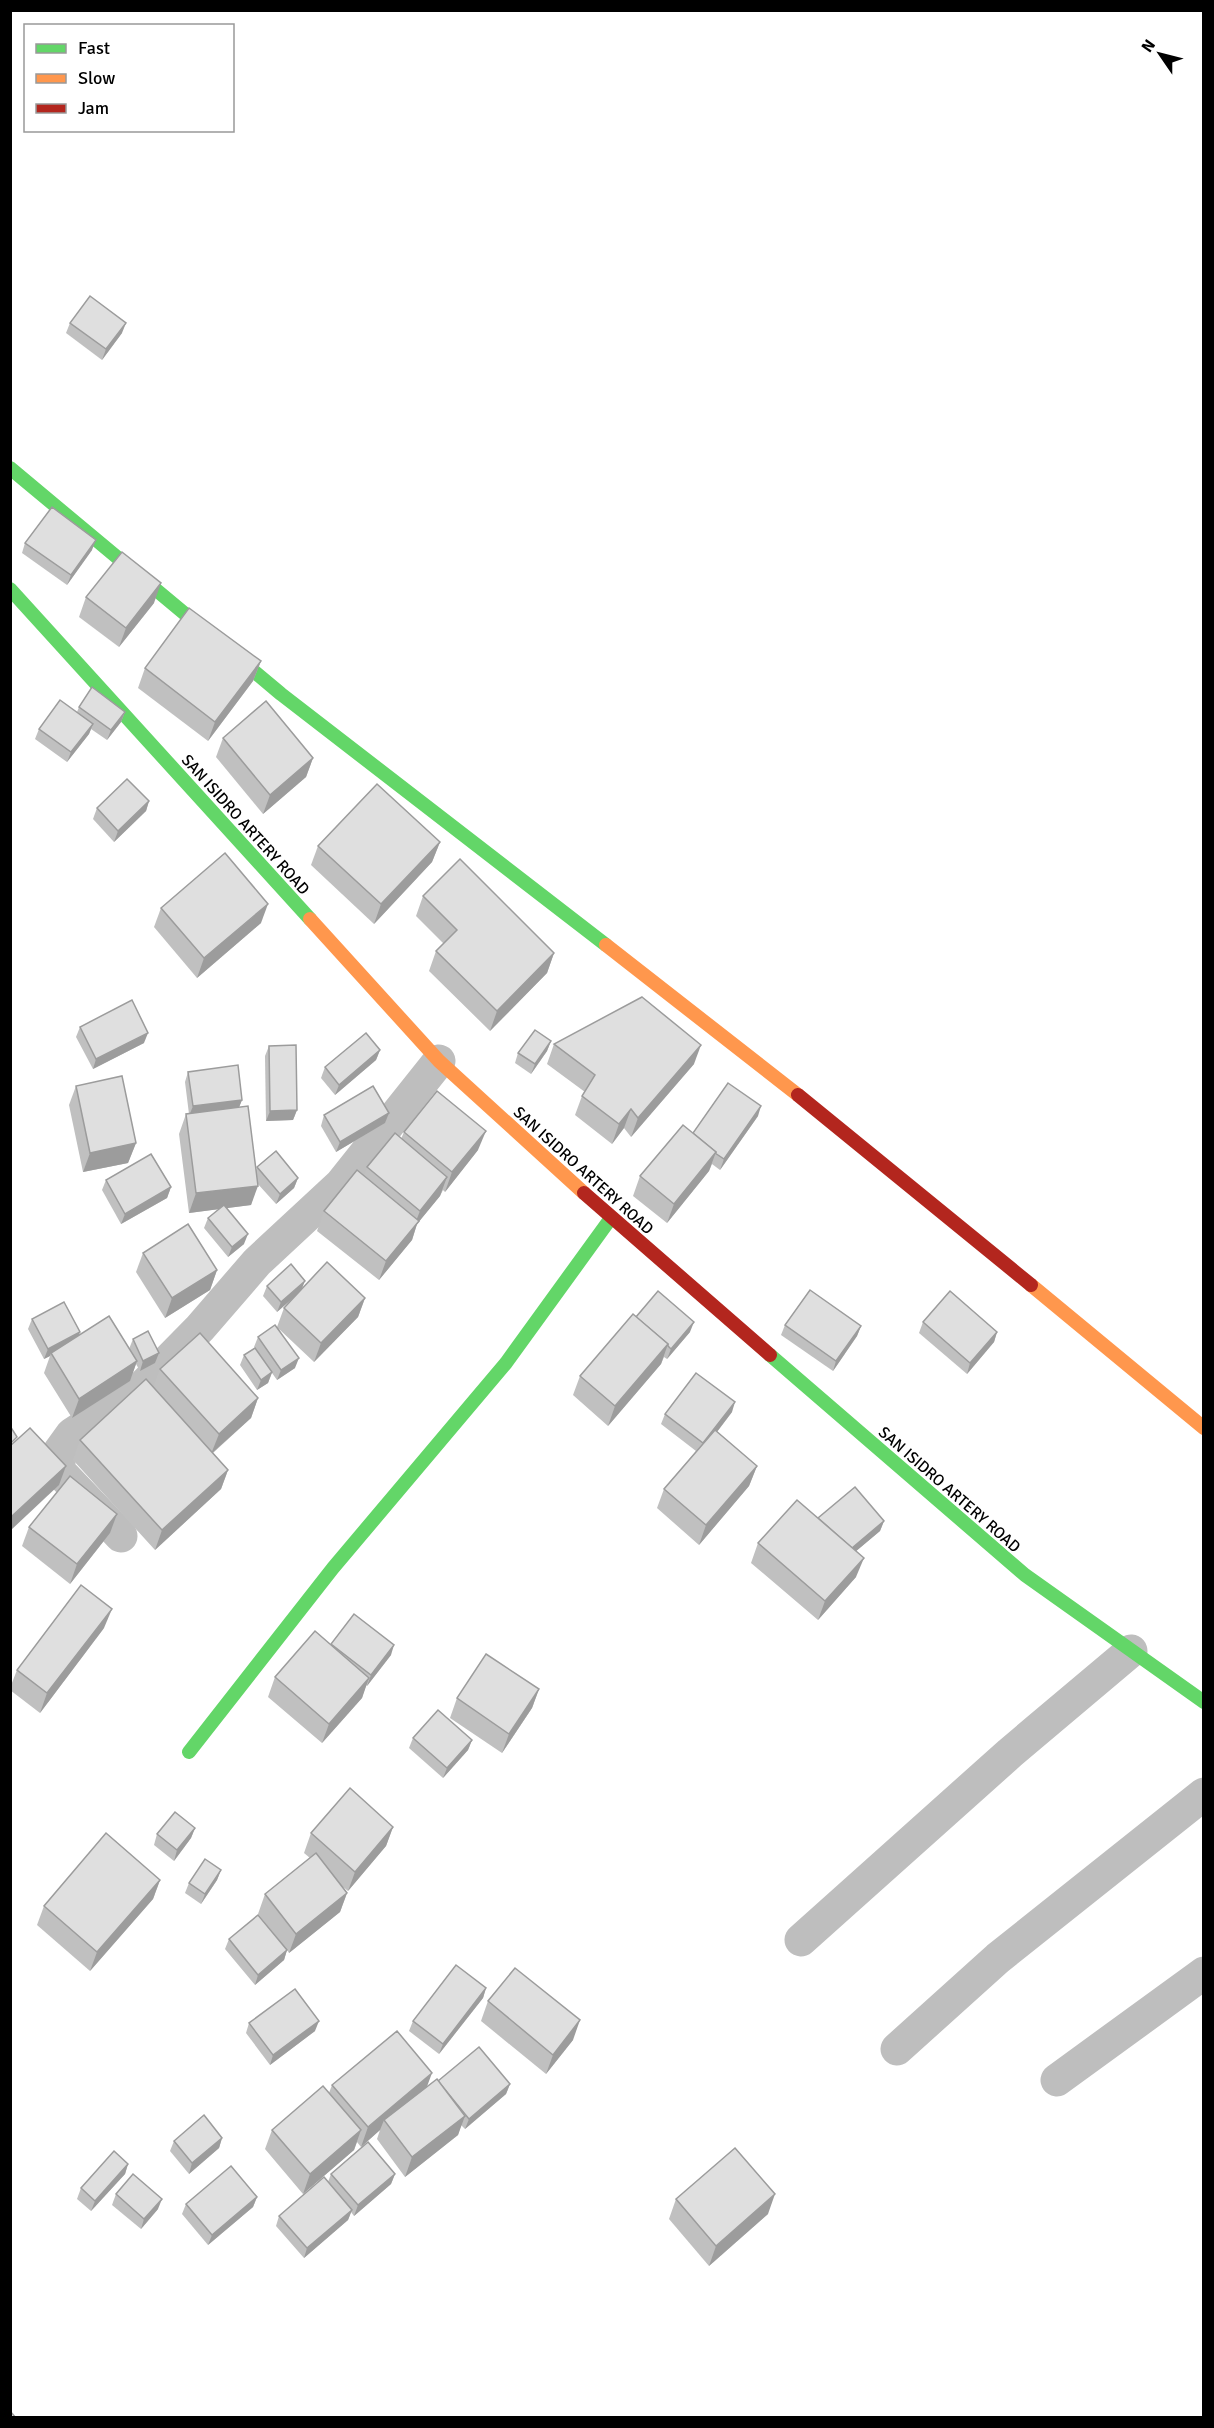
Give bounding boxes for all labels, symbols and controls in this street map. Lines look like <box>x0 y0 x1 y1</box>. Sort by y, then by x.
legend <box>24 24 234 132</box>
north arrow <box>1130 24 1190 84</box>
text: N <box>1137 36 1160 56</box>
text: Fast <box>78 37 110 59</box>
text: Slow <box>78 67 115 89</box>
text: Jam <box>78 97 109 119</box>
street label: SAN ISIDRO ARTERY ROAD <box>177 750 314 899</box>
street label: SAN ISIDRO ARTERY ROAD <box>509 1102 658 1239</box>
street label: SAN ISIDRO ARTERY ROAD <box>874 1423 1025 1557</box>

